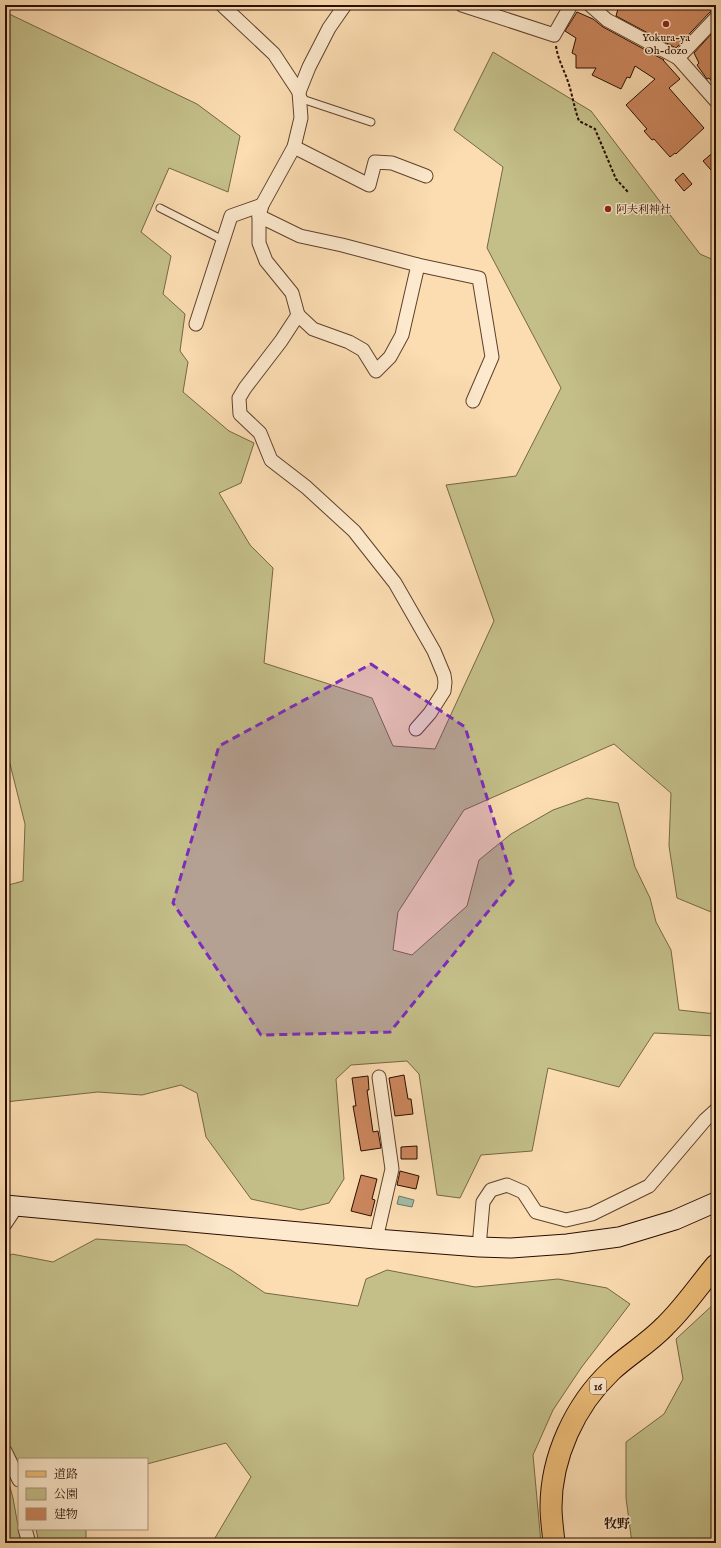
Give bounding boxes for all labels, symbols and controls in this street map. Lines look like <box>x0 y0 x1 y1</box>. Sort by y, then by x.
marker: Yokura-ya Oh-dozo <box>661 19 671 29</box>
place label: Yokura-ya Oh-dozo <box>642 31 690 58</box>
place label: 阿夫利神社 <box>616 203 671 217</box>
marker: 阿夫利神社 <box>603 204 613 214</box>
road number: 16 <box>590 1378 606 1394</box>
legend <box>18 1458 148 1530</box>
text: 道路 <box>54 1467 78 1482</box>
text: 公園 <box>54 1487 78 1502</box>
text: 建物 <box>54 1507 78 1522</box>
district label: 牧野 <box>604 1516 630 1533</box>

